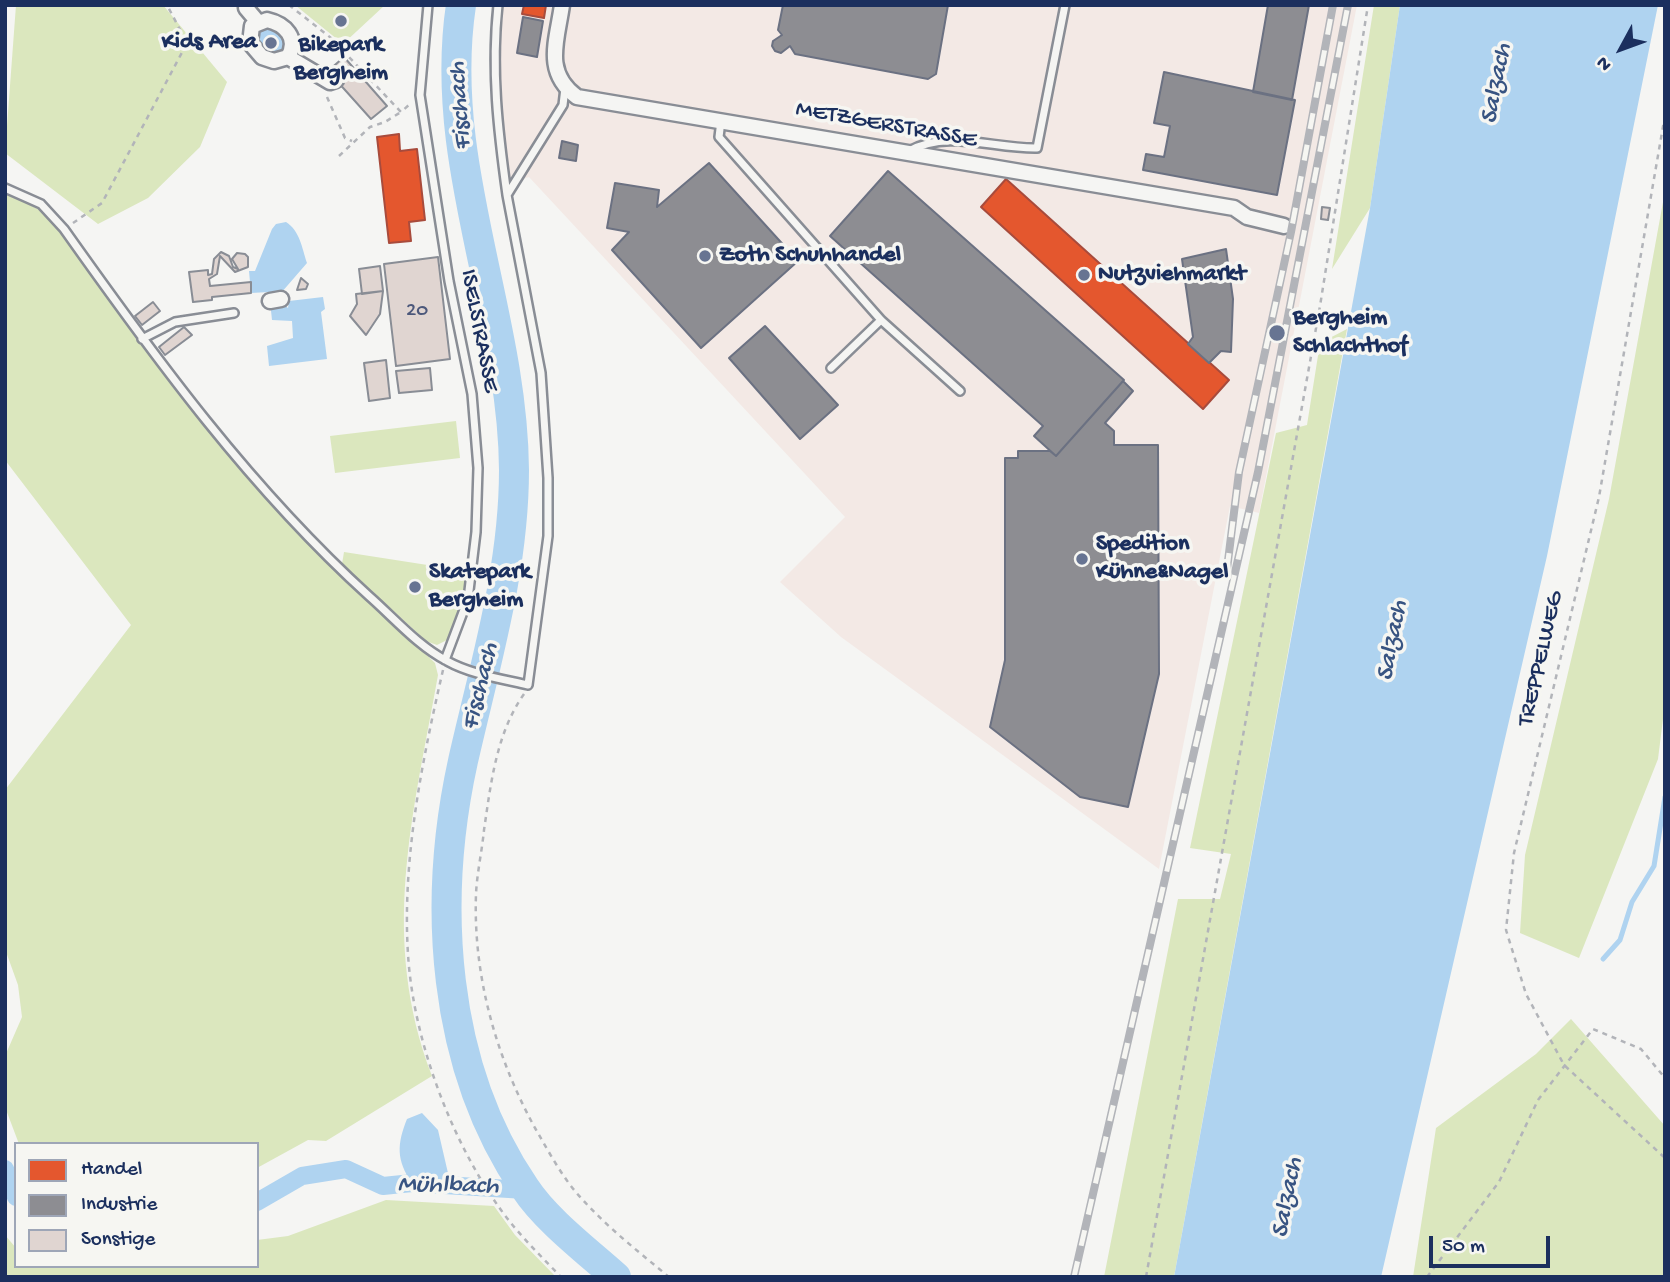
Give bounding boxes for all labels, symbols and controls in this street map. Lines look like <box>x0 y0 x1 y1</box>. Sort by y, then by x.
marker: Bikepark Bergheim <box>333 13 349 29</box>
north arrow <box>1586 14 1656 84</box>
place label: Kids Area <box>162 29 257 57</box>
place label: Bikepark Bergheim <box>294 32 388 88</box>
marker: Kids Area <box>263 35 279 51</box>
water label: Salzach <box>1475 41 1521 127</box>
text: N <box>1592 51 1618 75</box>
water label: Fischach <box>443 61 481 151</box>
street label: METZGERSTRASSE <box>793 96 979 156</box>
place label: Zoth Schuhhandel <box>719 242 901 270</box>
marker: Zoth Schuhhandel <box>697 248 713 264</box>
place label: Nutzviehmarkt <box>1098 261 1246 289</box>
street label: ISELSTRASSE <box>452 267 504 395</box>
marker: Nutzviehmarkt <box>1076 267 1092 283</box>
house number: 20 <box>406 299 428 325</box>
place label: Bergheim Schlachthof <box>1293 305 1407 361</box>
marker: Bergheim Schlachthof <box>1267 323 1287 343</box>
place label: Spedition Kühne&Nagel <box>1096 531 1229 587</box>
marker: Spedition Kühne&Nagel <box>1074 551 1090 567</box>
place label: Skatepark Bergheim <box>429 559 531 615</box>
marker: Skatepark Bergheim <box>407 579 423 595</box>
street label: TREPPELWEG <box>1513 589 1571 729</box>
water label: Salzach <box>1371 598 1417 684</box>
water label: Fischach <box>456 640 508 734</box>
legend <box>14 1142 259 1268</box>
water label: Salzach <box>1266 1155 1312 1241</box>
text: Handel <box>81 1158 142 1183</box>
water label: Mühlbach <box>397 1171 499 1203</box>
text: Industrie <box>81 1193 157 1218</box>
scale bar <box>1432 1222 1553 1266</box>
text: Sonstige <box>81 1228 155 1253</box>
text: 50 m <box>1442 1235 1485 1260</box>

